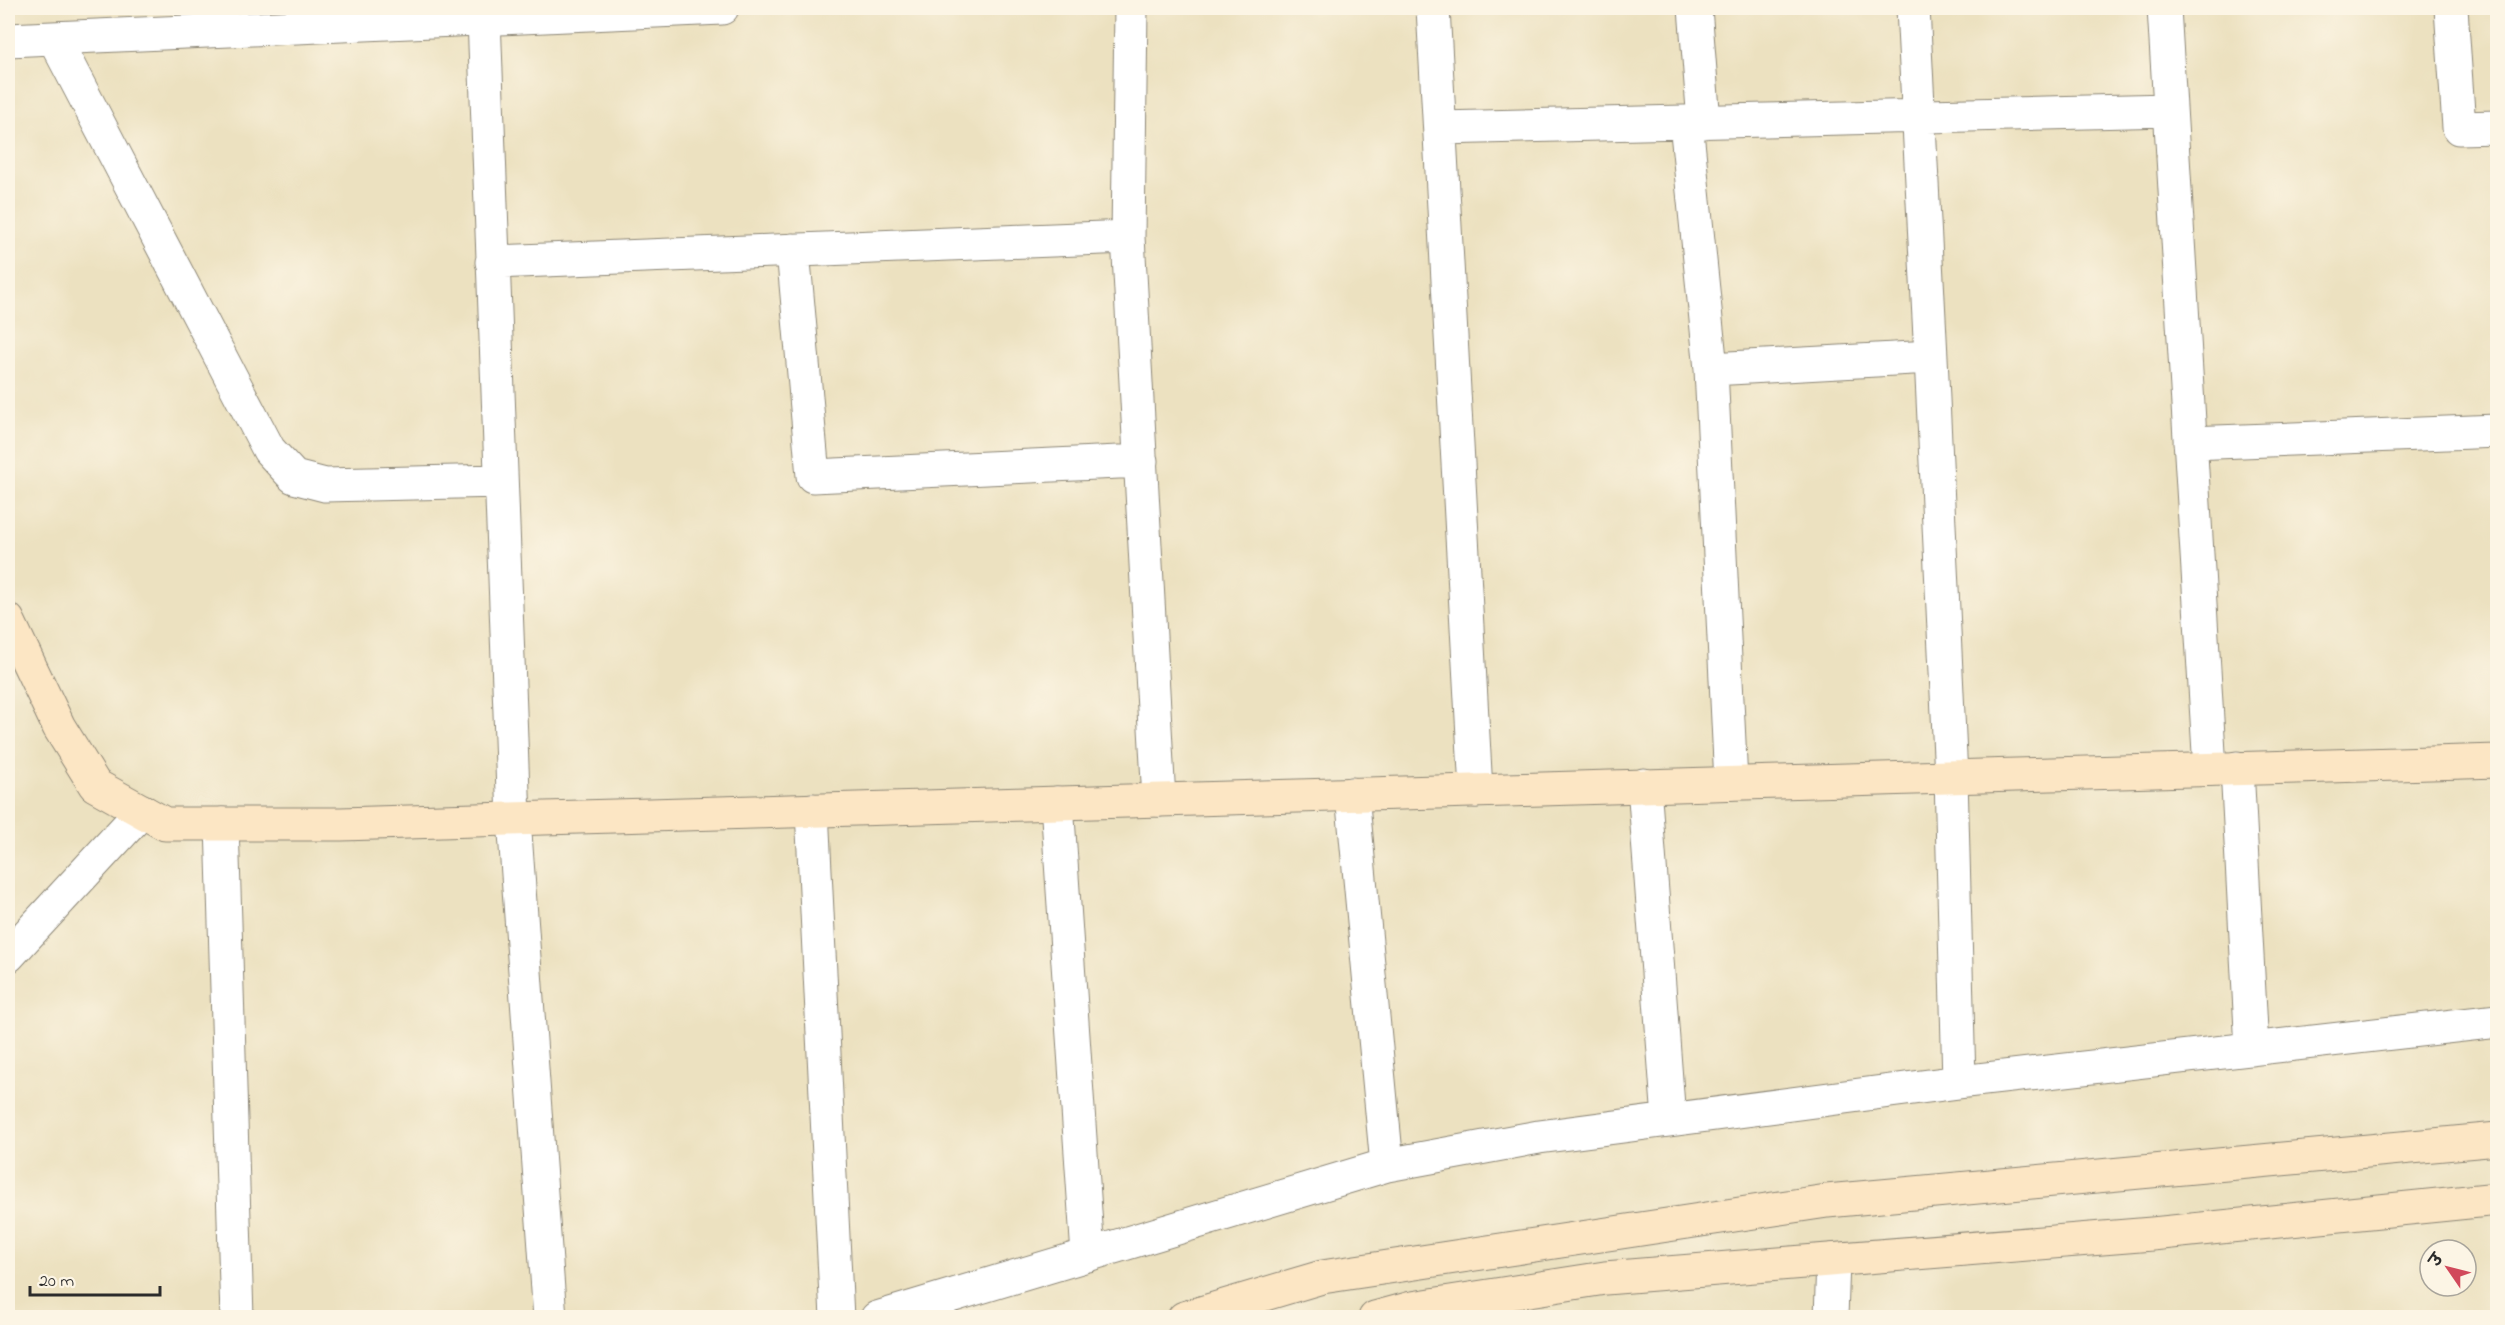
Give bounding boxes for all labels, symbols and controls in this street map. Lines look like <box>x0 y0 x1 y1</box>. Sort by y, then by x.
north arrow <box>2418 1238 2478 1298</box>
text: उ <box>2423 1248 2451 1273</box>
scale bar <box>30 1259 160 1297</box>
text: 20 m <box>39 1269 74 1295</box>

